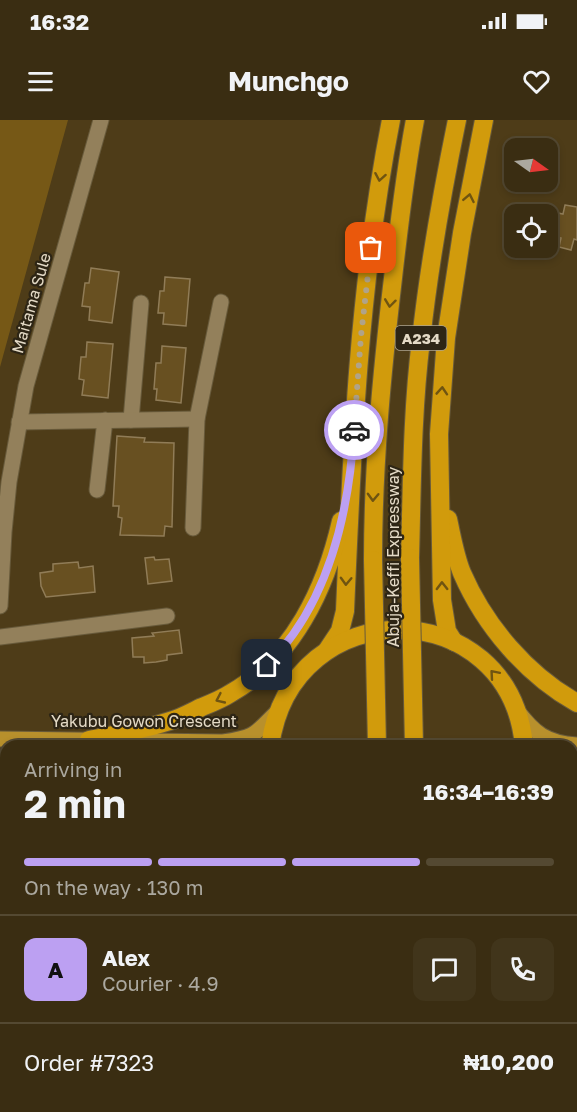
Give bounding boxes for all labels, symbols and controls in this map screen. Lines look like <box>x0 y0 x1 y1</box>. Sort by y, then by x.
text: 16:32 <box>30 8 89 35</box>
icon: menu <box>24 65 57 98</box>
text: Munchgo <box>228 65 349 97</box>
icon: heart <box>520 65 553 98</box>
north arrow <box>504 138 558 192</box>
map controls <box>504 138 558 258</box>
one-way arrow <box>374 173 386 182</box>
one-way arrow <box>462 194 475 204</box>
button: locate <box>504 204 558 258</box>
pin <box>345 222 396 273</box>
icon: bag <box>354 231 387 264</box>
street label: Maitama Sule <box>7 250 55 356</box>
one-way arrow <box>384 298 397 307</box>
road number: A234 <box>396 326 446 350</box>
one-way arrow <box>435 387 448 396</box>
courier <box>324 400 384 460</box>
icon: car <box>338 414 371 447</box>
street label: Abuja-Keffi Expressway <box>383 467 403 647</box>
one-way arrow <box>367 492 380 501</box>
one-way arrow <box>340 576 353 585</box>
one-way arrow <box>435 582 448 591</box>
pin <box>241 639 292 690</box>
icon: home <box>250 648 283 681</box>
one-way arrow <box>490 670 501 681</box>
one-way arrow <box>216 691 227 703</box>
street label: Yakubu Gowon Crescent <box>51 711 237 731</box>
text: Arriving in <box>24 757 122 781</box>
text: 16:34–16:39 <box>423 778 554 805</box>
text: 2 min <box>24 780 126 827</box>
text: On the way · 130 m <box>24 875 203 899</box>
button: chat <box>413 938 476 1001</box>
button: phone <box>491 938 554 1001</box>
text: Alex <box>102 944 150 971</box>
text: A <box>48 956 63 983</box>
text: Courier · 4.9 <box>102 971 219 995</box>
text: ₦10,200 <box>463 1048 554 1075</box>
text: Order #7323 <box>24 1049 154 1076</box>

